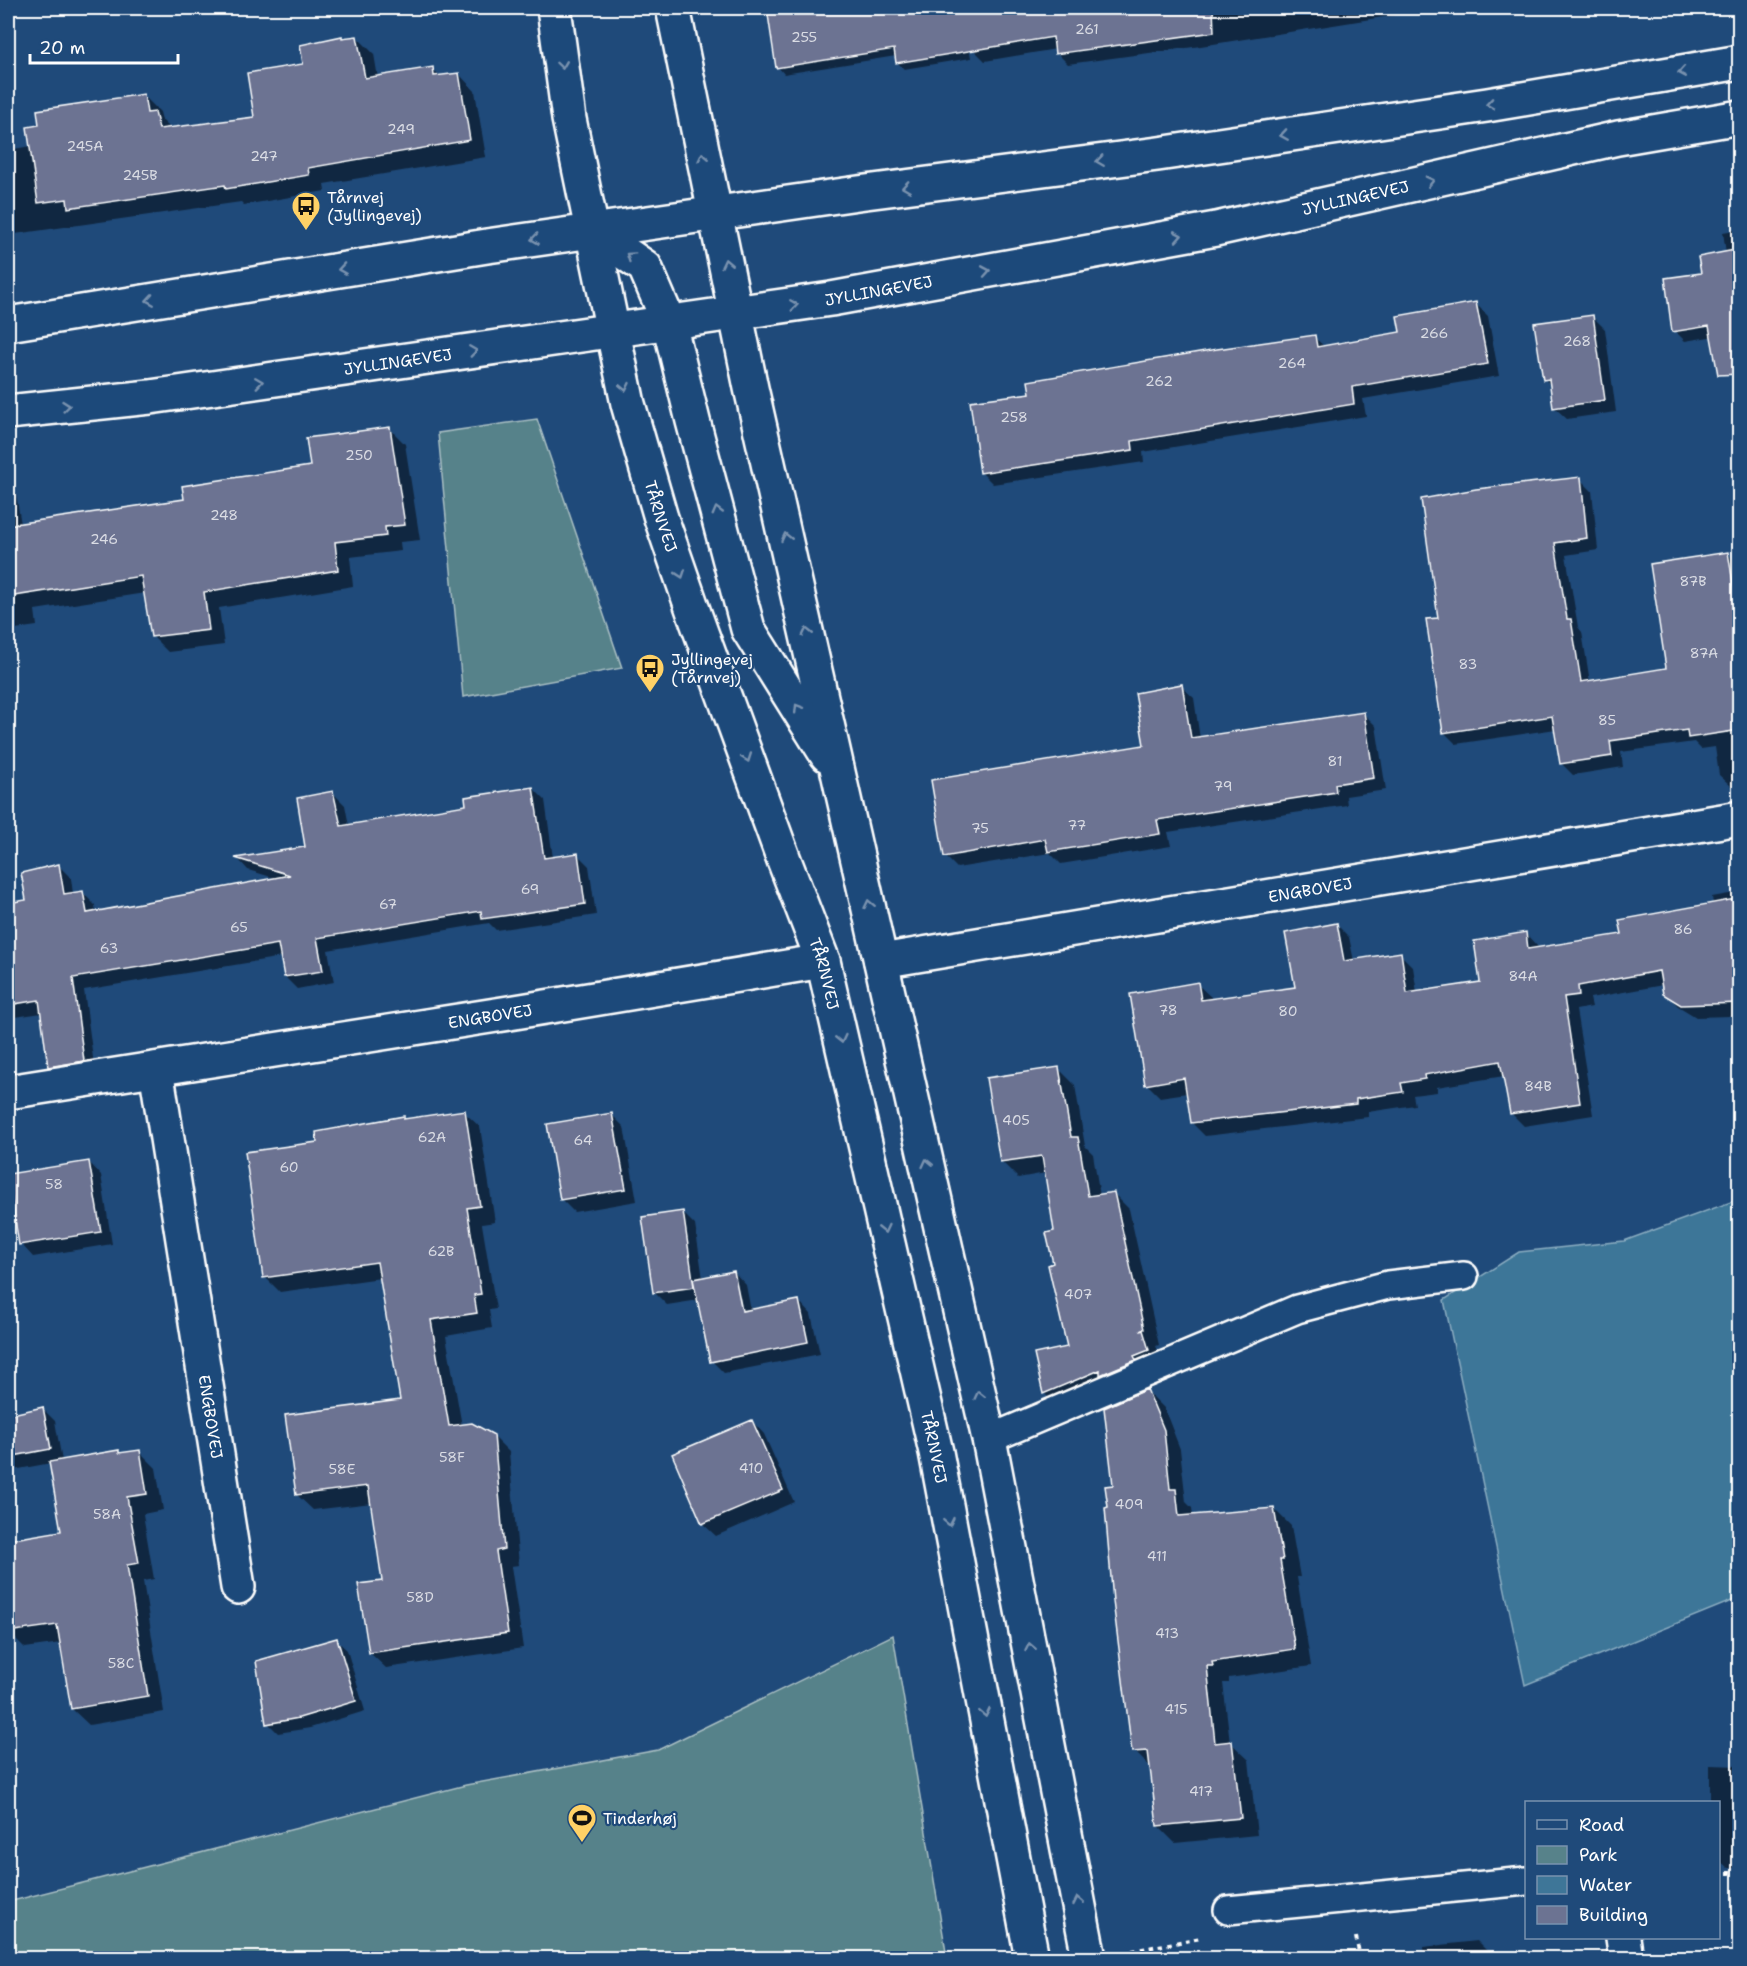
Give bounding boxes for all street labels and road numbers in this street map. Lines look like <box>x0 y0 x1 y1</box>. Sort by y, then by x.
street label: JYLLINGEVEJ <box>1300 175 1411 220</box>
street label: JYLLINGEVEJ <box>823 270 934 310</box>
street label: JYLLINGEVEJ <box>342 343 453 380</box>
street label: TÅRNVEJ <box>640 478 682 555</box>
street label: ENGBOVEJ <box>1266 872 1354 907</box>
street label: TÅRNVEJ <box>804 935 844 1012</box>
street label: ENGBOVEJ <box>446 999 534 1033</box>
street label: ENGBOVEJ <box>194 1373 228 1460</box>
street label: TÅRNVEJ <box>916 1409 952 1485</box>

